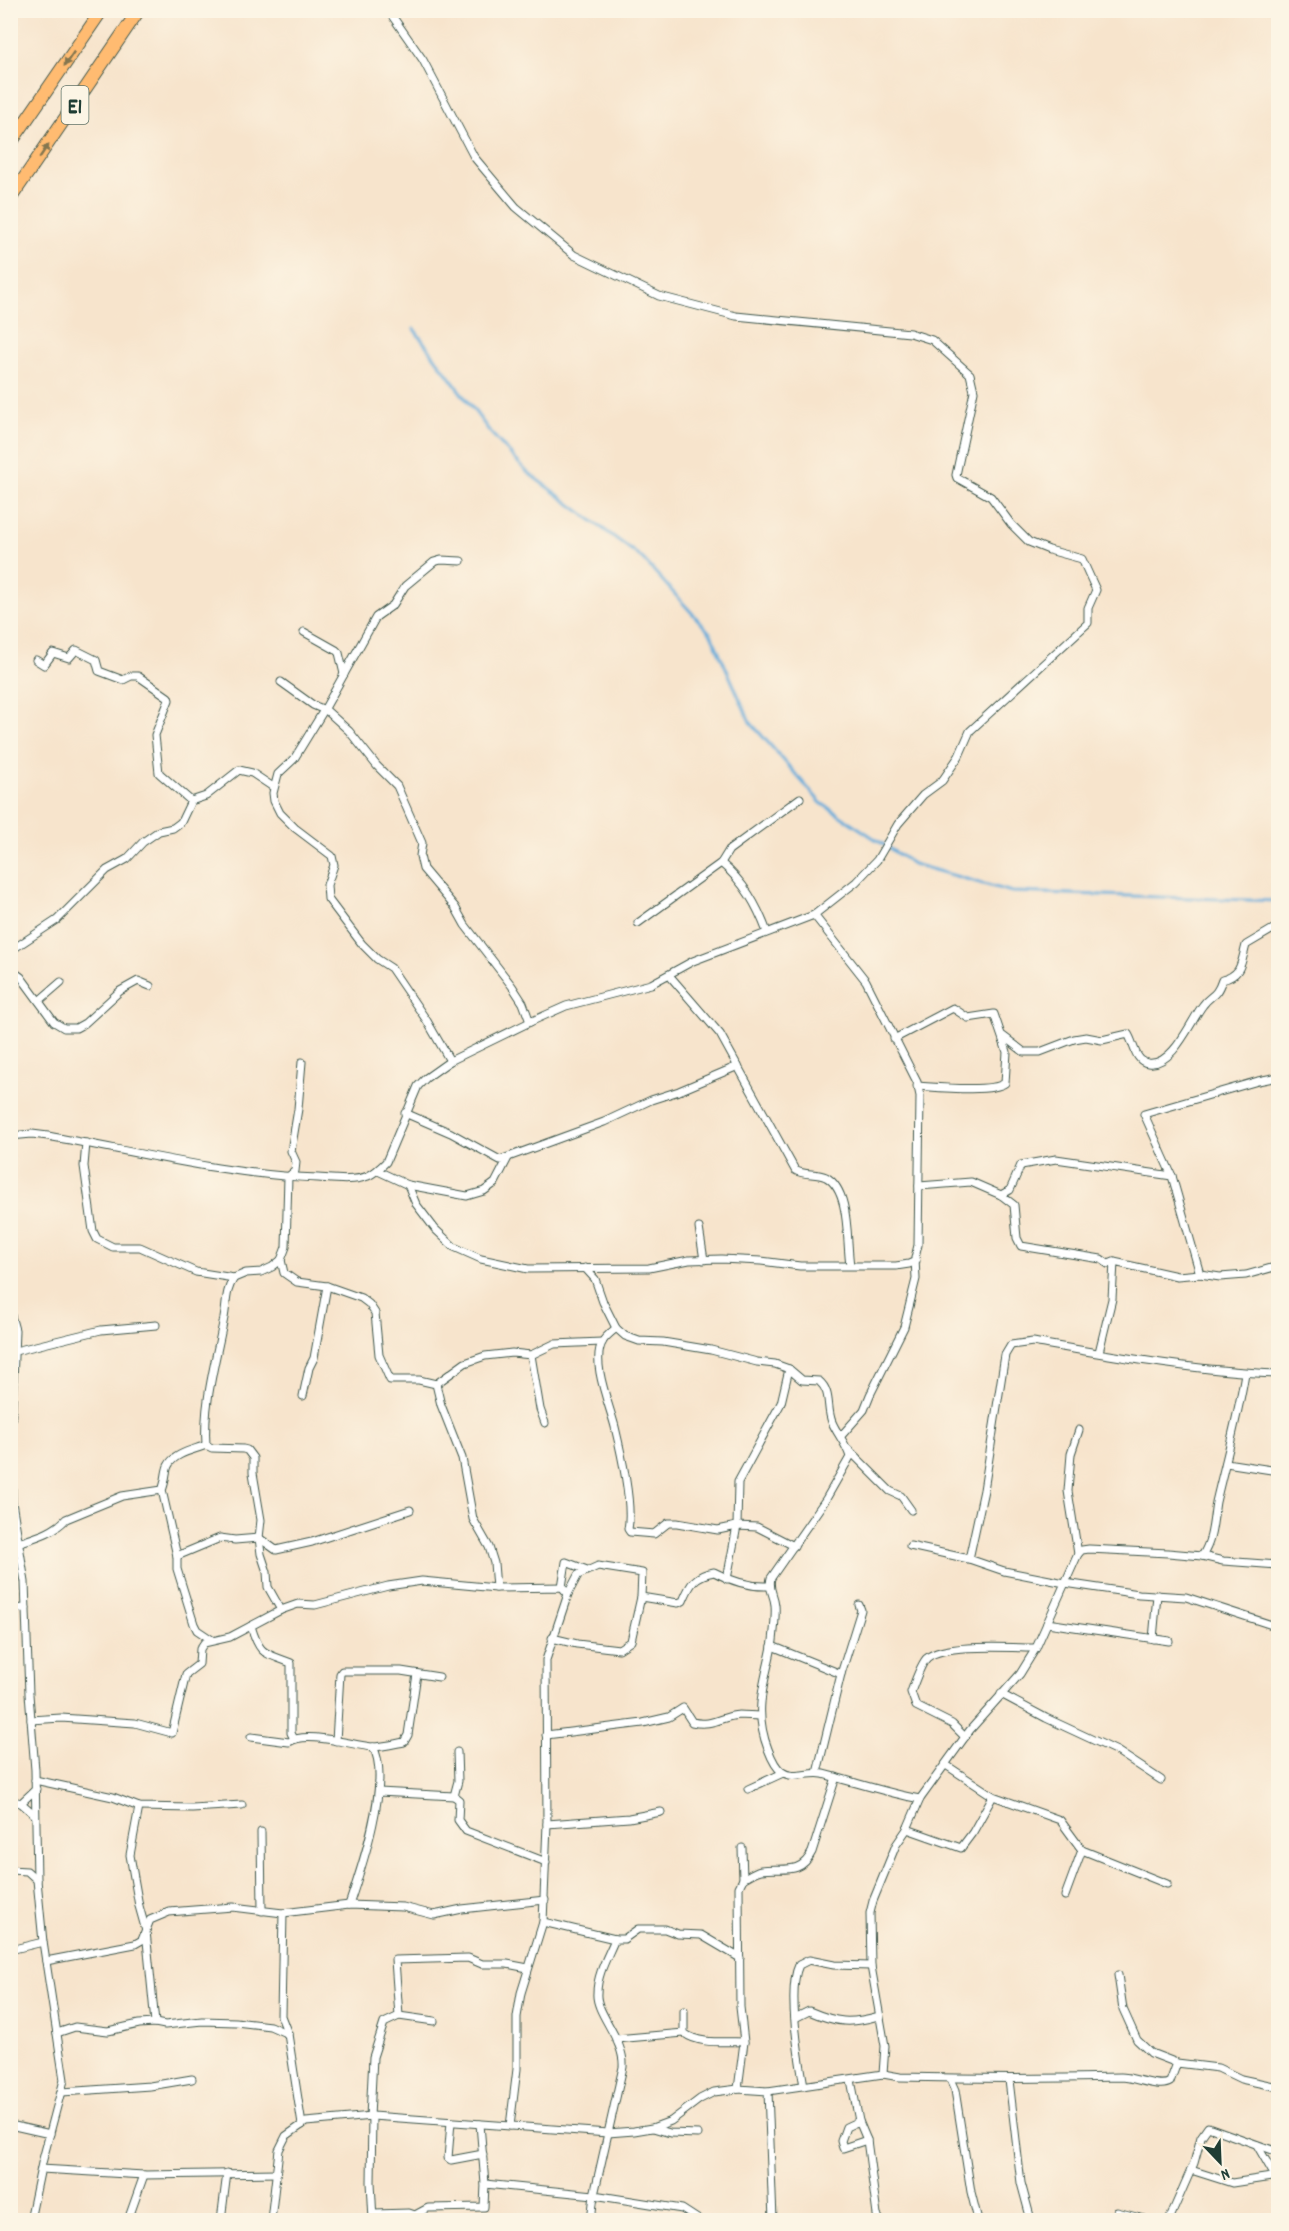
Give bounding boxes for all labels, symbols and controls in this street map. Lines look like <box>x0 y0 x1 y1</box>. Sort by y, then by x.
one-way arrow <box>64 51 75 67</box>
road number: E1 <box>62 86 88 124</box>
one-way arrow <box>38 142 49 159</box>
north arrow <box>1190 2132 1250 2192</box>
text: N <box>1217 2161 1233 2186</box>

